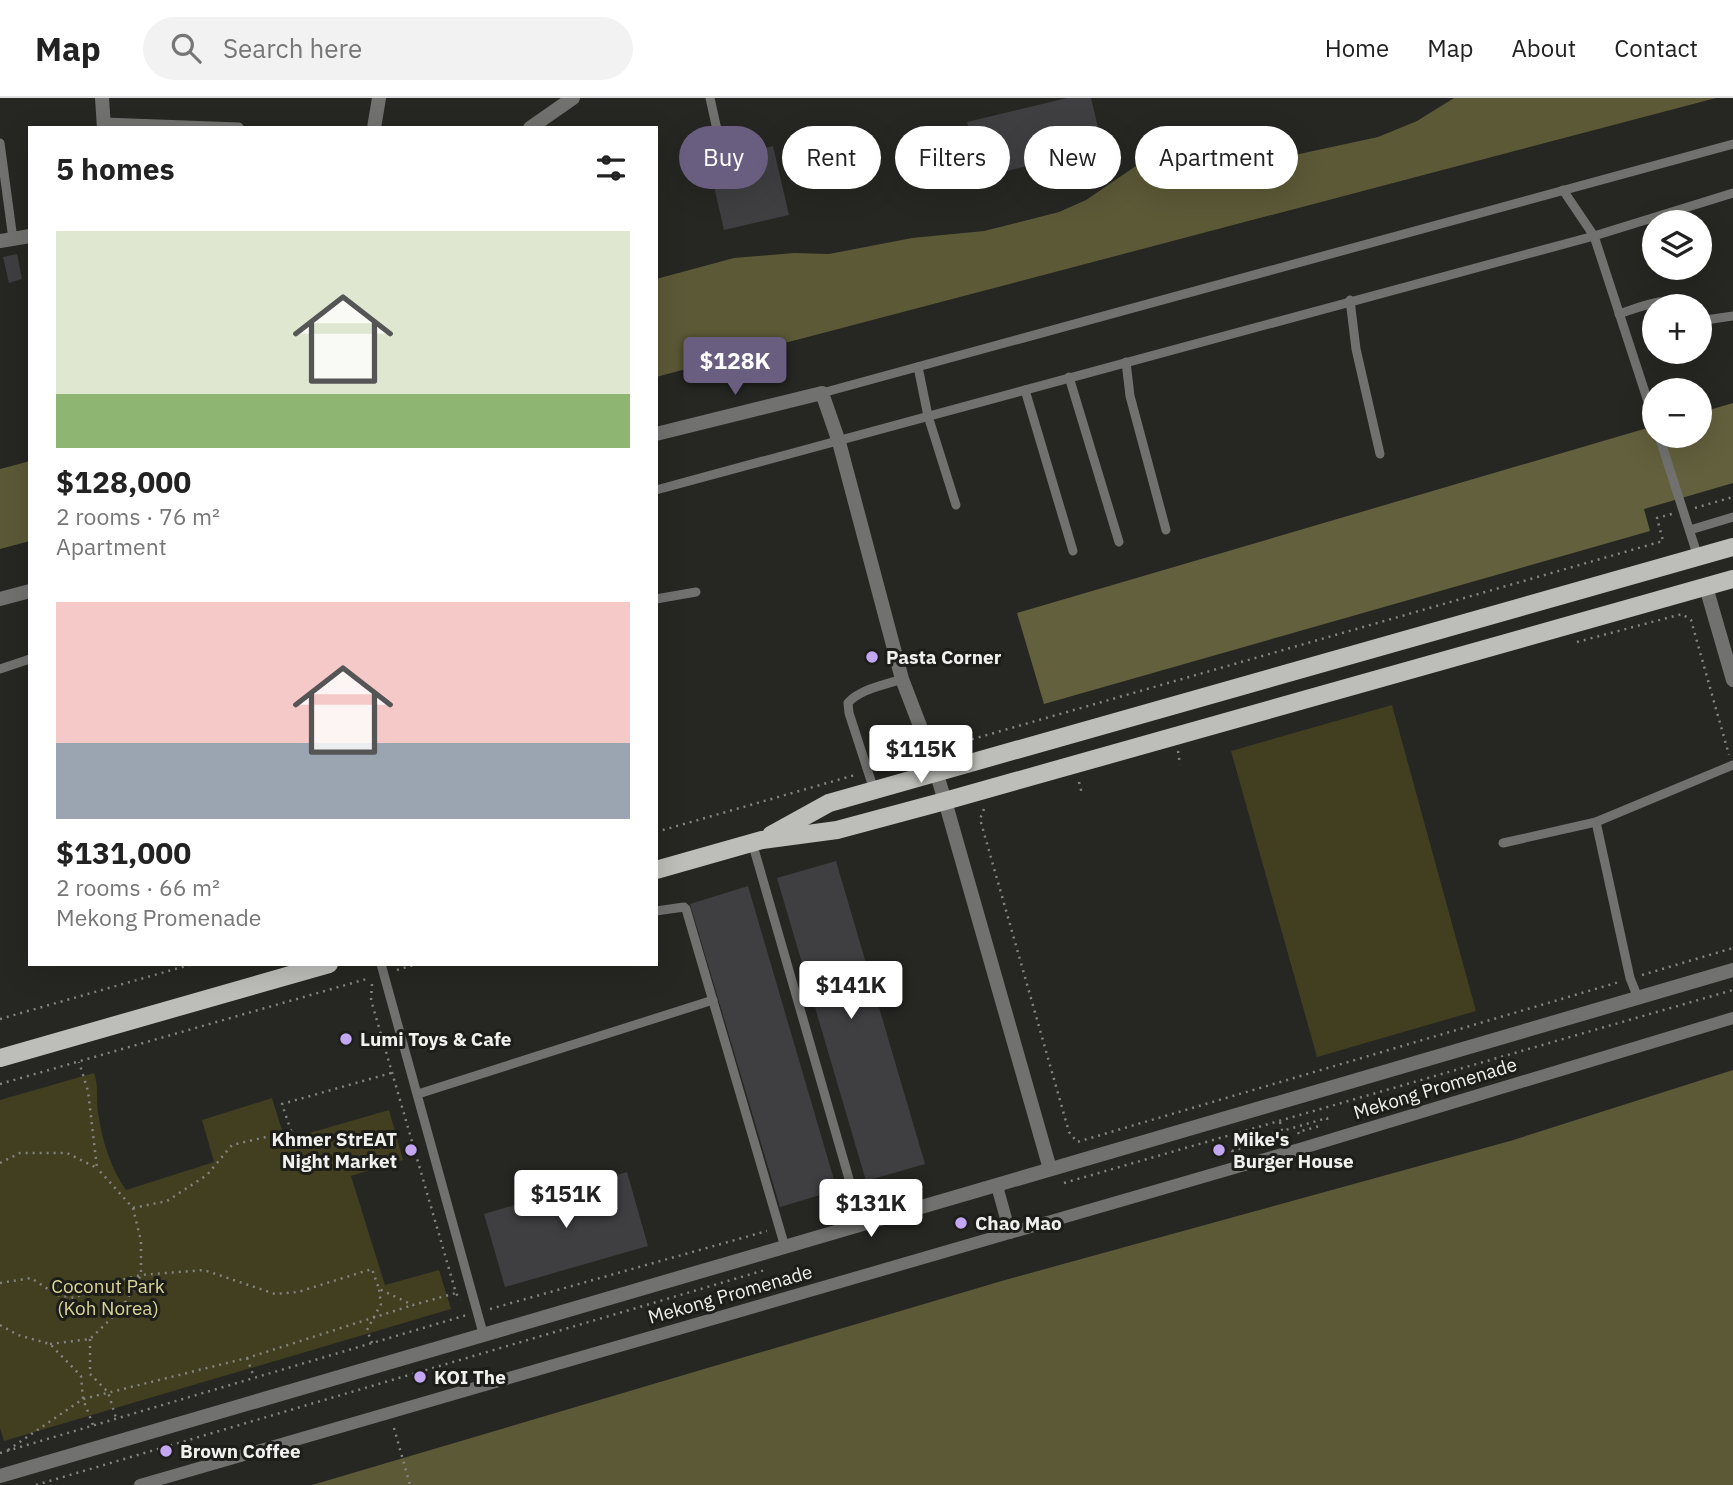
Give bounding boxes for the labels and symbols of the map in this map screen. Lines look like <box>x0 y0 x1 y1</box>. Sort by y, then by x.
pin: $128K <box>686 338 784 397</box>
place label: Pasta Corner <box>886 645 1002 669</box>
marker: Pasta Corner <box>864 649 880 665</box>
pin: $115K <box>872 726 970 785</box>
pin: $141K <box>802 962 900 1021</box>
place label: Lumi Toys & Cafe <box>360 1027 511 1051</box>
marker: Lumi Toys & Cafe <box>338 1031 354 1047</box>
street label: Mekong Promenade <box>1350 1052 1520 1124</box>
place label: Khmer StrEAT Night Market <box>272 1127 397 1173</box>
place label: Mike's Burger House <box>1233 1127 1354 1173</box>
marker: Khmer StrEAT Night Market <box>403 1142 419 1158</box>
marker: Mike's Burger House <box>1211 1142 1227 1158</box>
pin: $151K <box>517 1170 615 1230</box>
pin: $131K <box>822 1180 920 1239</box>
place label: Chao Mao <box>975 1211 1062 1235</box>
marker: Chao Mao <box>953 1215 969 1231</box>
street label: Mekong Promenade <box>645 1259 815 1329</box>
park label: Coconut Park (Koh Norea) <box>51 1274 165 1320</box>
place label: KOI The <box>434 1365 506 1389</box>
marker: KOI The <box>412 1369 428 1385</box>
place label: Brown Coffee <box>180 1439 301 1463</box>
marker: Brown Coffee <box>158 1443 174 1459</box>

